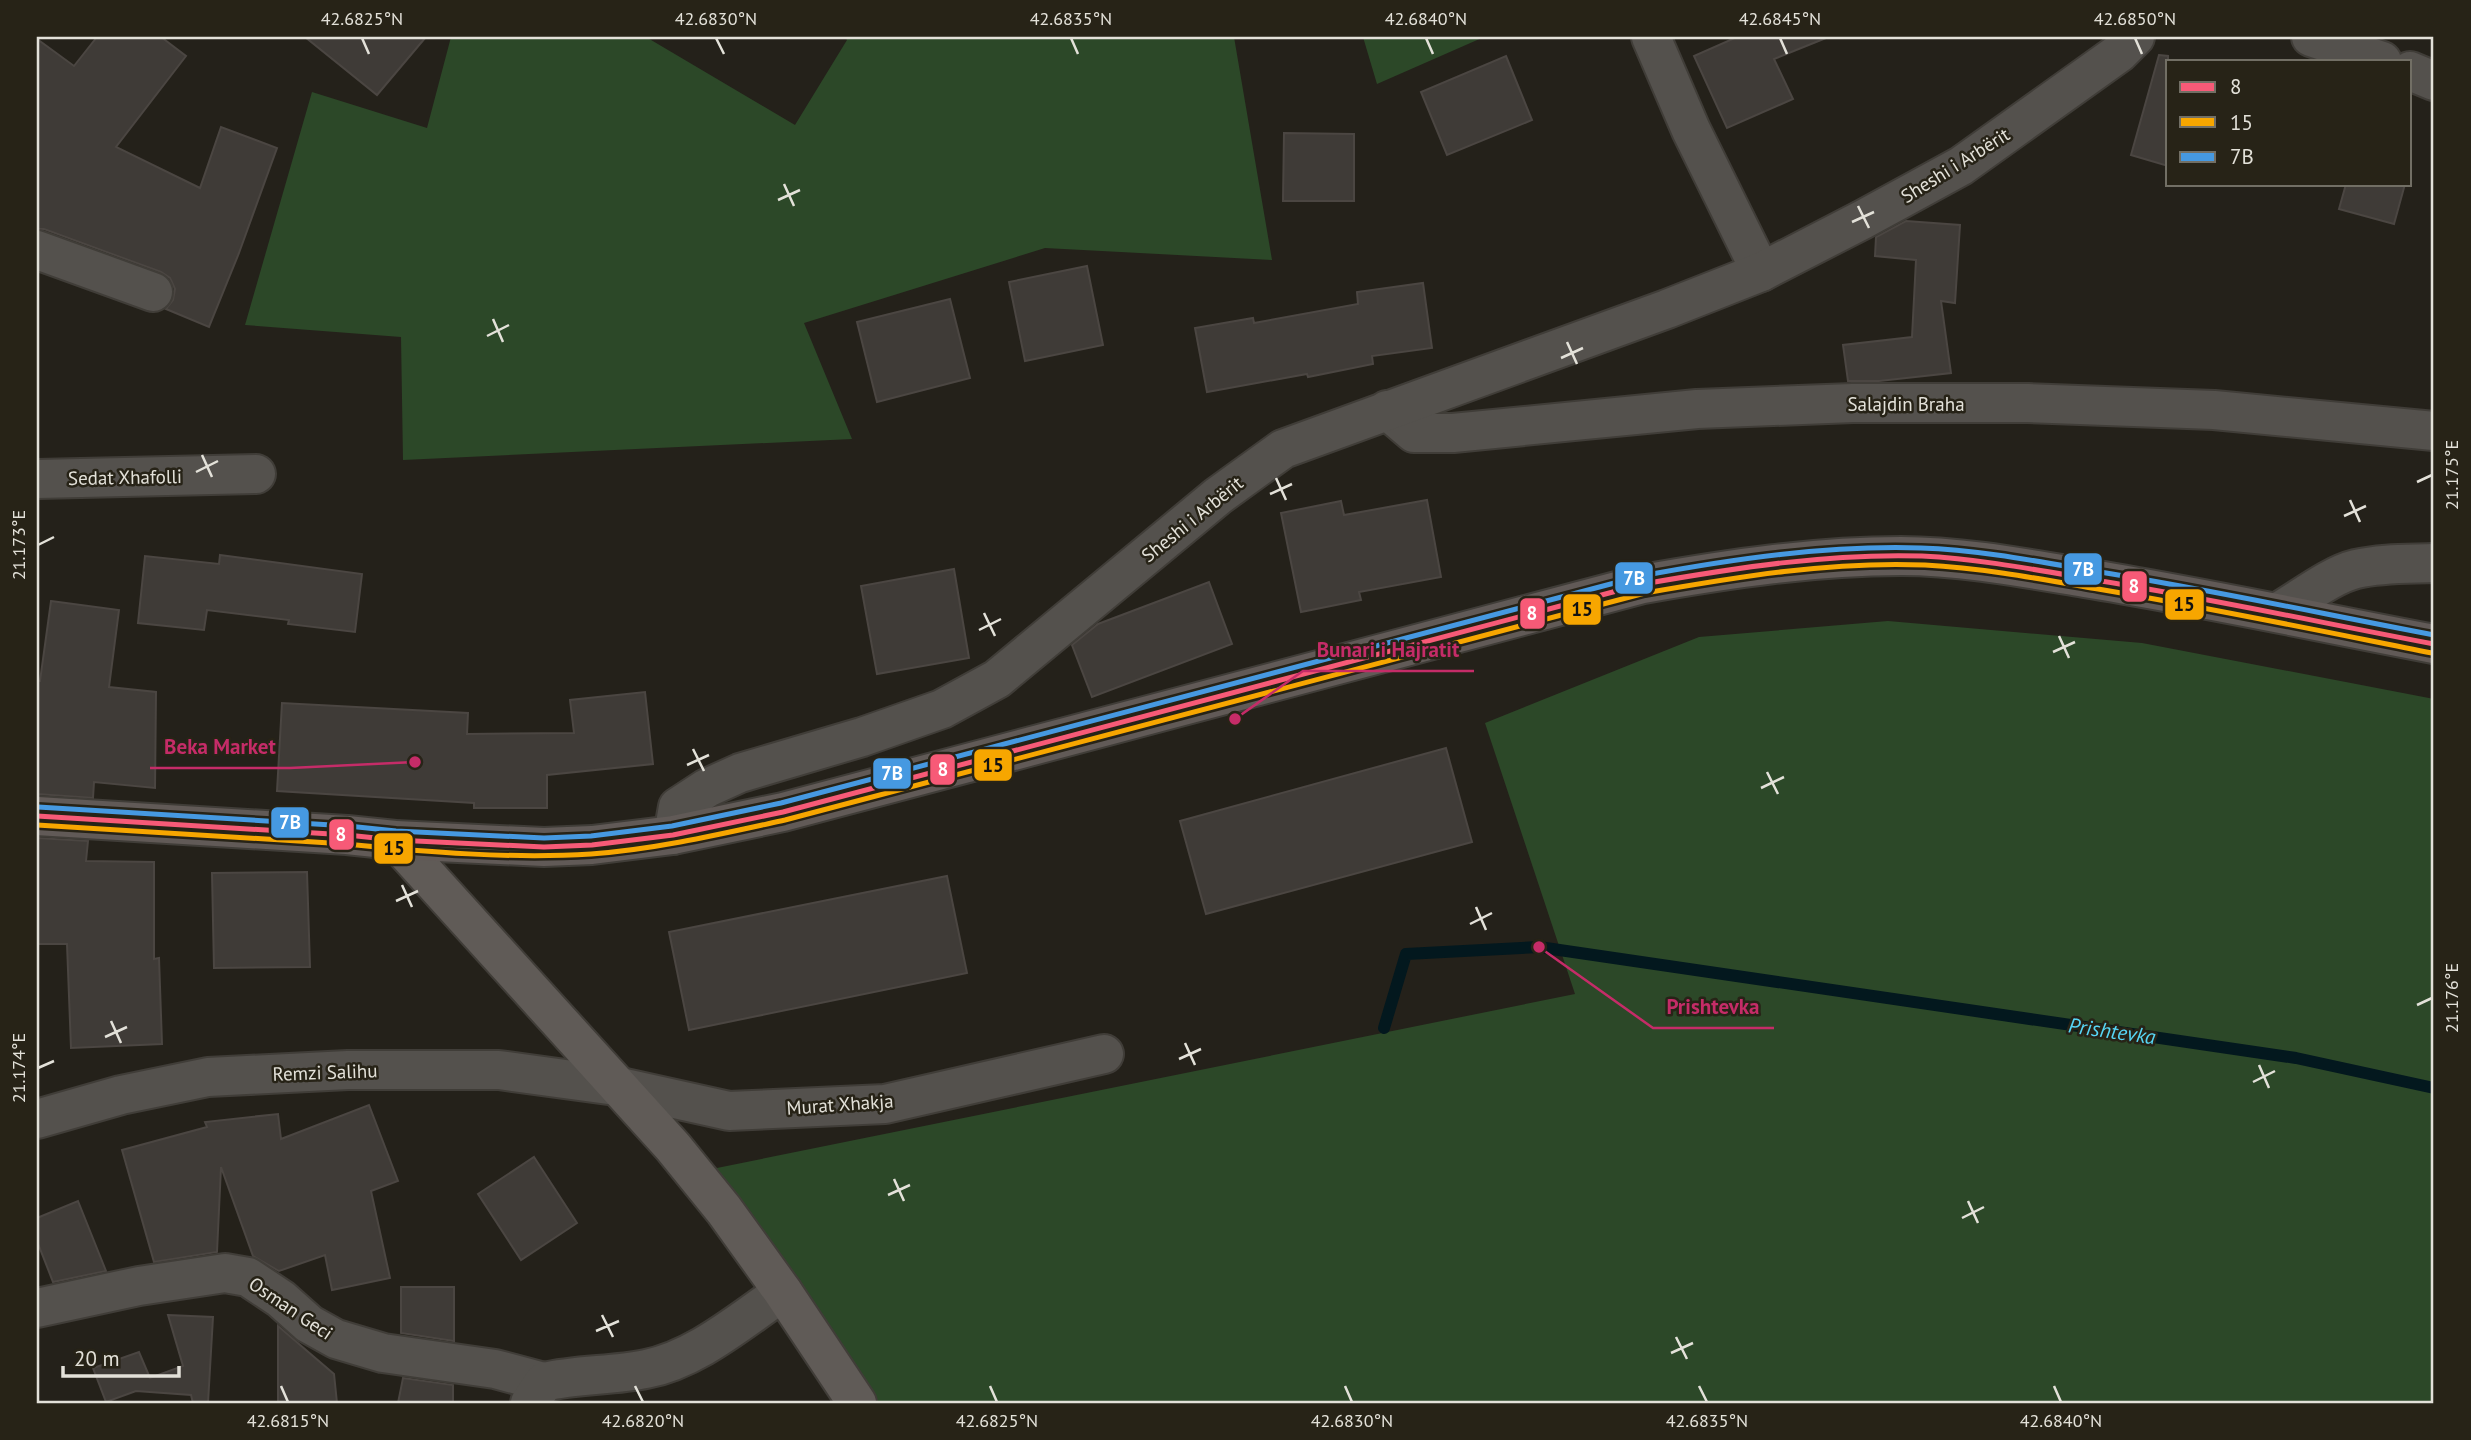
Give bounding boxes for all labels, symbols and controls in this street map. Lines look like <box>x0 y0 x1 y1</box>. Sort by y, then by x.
text: 42.6825°N <box>321 7 403 30</box>
text: 42.6830°N <box>675 7 757 30</box>
text: 42.6835°N <box>1030 7 1112 30</box>
text: 42.6840°N <box>1385 7 1467 30</box>
text: 42.6845°N <box>1739 7 1821 30</box>
text: 42.6850°N <box>2094 7 2176 30</box>
legend <box>2166 60 2412 186</box>
text: 8 <box>2230 73 2241 100</box>
text: 15 <box>2230 109 2253 136</box>
street label: Sheshi i Arbërit <box>1896 122 2014 208</box>
text: 7B <box>2230 143 2254 170</box>
street label: Salajdin Braha <box>1847 392 1965 416</box>
text: 21.175°E <box>2440 440 2463 510</box>
street label: Sedat Xhafolli <box>68 464 182 490</box>
street label: Sheshi i Arbërit <box>1136 470 1248 567</box>
text: 21.173°E <box>7 510 30 580</box>
line badge: 7B <box>2063 552 2103 586</box>
text: 7B <box>2072 557 2094 581</box>
line badge: 7B <box>1614 561 1654 595</box>
text: 7B <box>1623 566 1645 590</box>
line badge: 8 <box>2121 570 2148 603</box>
text: 8 <box>2129 574 2139 598</box>
line badge: 15 <box>2164 588 2205 621</box>
text: 15 <box>2173 592 2195 616</box>
line badge: 15 <box>1562 593 1602 626</box>
line badge: 8 <box>1519 597 1546 630</box>
text: 15 <box>1571 597 1593 621</box>
text: 8 <box>1527 601 1537 625</box>
callout: Bunari i Hajratit <box>1303 629 1474 671</box>
text: Bunari i Hajratit <box>1317 636 1460 663</box>
callout: Beka Market <box>150 726 290 768</box>
text: Beka Market <box>164 733 277 760</box>
line badge: 15 <box>973 748 1013 782</box>
line badge: 8 <box>929 753 956 786</box>
text: 15 <box>982 753 1004 777</box>
line badge: 7B <box>872 757 912 790</box>
text: 8 <box>938 757 948 781</box>
text: 7B <box>881 761 903 785</box>
line badge: 7B <box>270 806 310 839</box>
text: 7B <box>279 810 301 834</box>
line badge: 8 <box>328 818 355 851</box>
text: 8 <box>336 822 346 846</box>
line badge: 15 <box>373 832 414 865</box>
text: 15 <box>383 836 405 860</box>
text: 21.176°E <box>2440 963 2463 1033</box>
callout: Prishtevka <box>1653 986 1774 1028</box>
text: Prishtevka <box>1666 993 1760 1020</box>
water label: Prishtevka <box>2067 1012 2158 1051</box>
text: 21.174°E <box>7 1033 30 1103</box>
street label: Remzi Salihu <box>272 1058 378 1086</box>
street label: Murat Xhakja <box>786 1088 894 1120</box>
street label: Osman Geci <box>244 1271 338 1345</box>
scale bar <box>63 1335 178 1379</box>
text: 20 m <box>74 1345 120 1372</box>
text: 42.6815°N <box>247 1409 329 1432</box>
text: 42.6820°N <box>602 1409 684 1432</box>
text: 42.6825°N <box>956 1409 1038 1432</box>
text: 42.6830°N <box>1311 1409 1393 1432</box>
text: 42.6835°N <box>1666 1409 1748 1432</box>
text: 42.6840°N <box>2020 1409 2102 1432</box>

